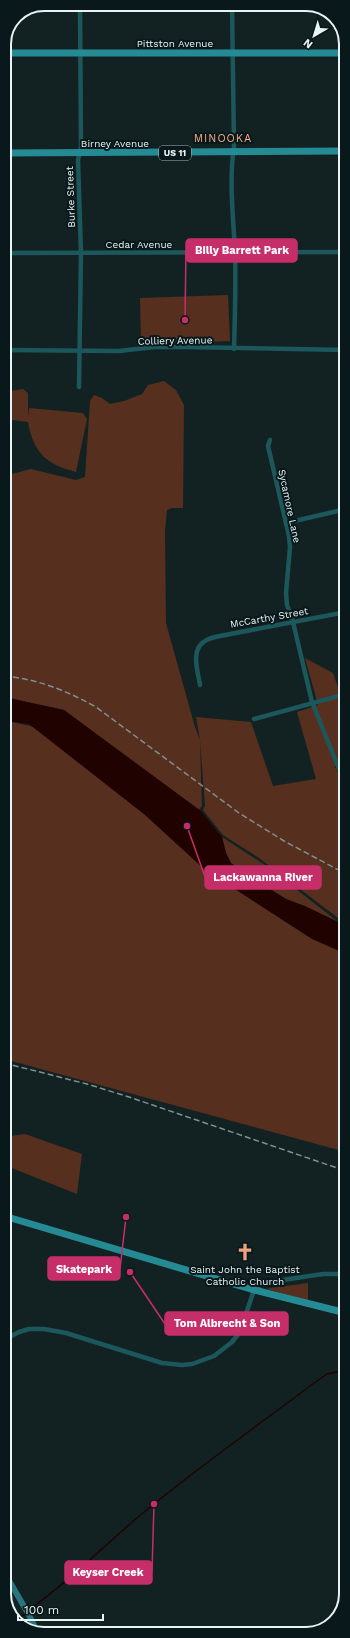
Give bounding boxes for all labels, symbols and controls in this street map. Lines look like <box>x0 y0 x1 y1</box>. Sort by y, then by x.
north arrow <box>294 16 334 56</box>
text: N <box>301 36 315 51</box>
street label: Pittston Avenue <box>137 38 213 49</box>
district label: MINOOKA <box>194 132 252 145</box>
street label: Birney Avenue <box>81 138 149 149</box>
road number: US 11 <box>159 146 191 160</box>
street label: Burke Street <box>64 165 77 228</box>
street label: Cedar Avenue <box>106 239 173 250</box>
callout: Billy Barrett Park <box>186 239 297 262</box>
text: Billy Barrett Park <box>195 244 289 257</box>
street label: Colliery Avenue <box>138 334 213 347</box>
street label: Sycamore Lane <box>276 468 303 544</box>
street label: McCarthy Street <box>229 605 310 630</box>
callout: Lackawanna River <box>205 866 321 889</box>
text: Lackawanna River <box>213 871 313 884</box>
church icon: Saint John the Baptist Catholic Church <box>235 1242 255 1262</box>
callout: Skatepark <box>48 1257 120 1280</box>
text: Skatepark <box>56 1263 112 1276</box>
place label: Saint John the Baptist Catholic Church <box>190 1264 301 1287</box>
callout: Tom Albrecht & Son <box>165 1312 288 1335</box>
text: Tom Albrecht & Son <box>174 1317 281 1330</box>
callout: Keyser Creek <box>65 1561 152 1584</box>
text: Keyser Creek <box>72 1566 144 1579</box>
scale bar <box>18 1596 103 1622</box>
text: 100 m <box>24 1603 59 1617</box>

